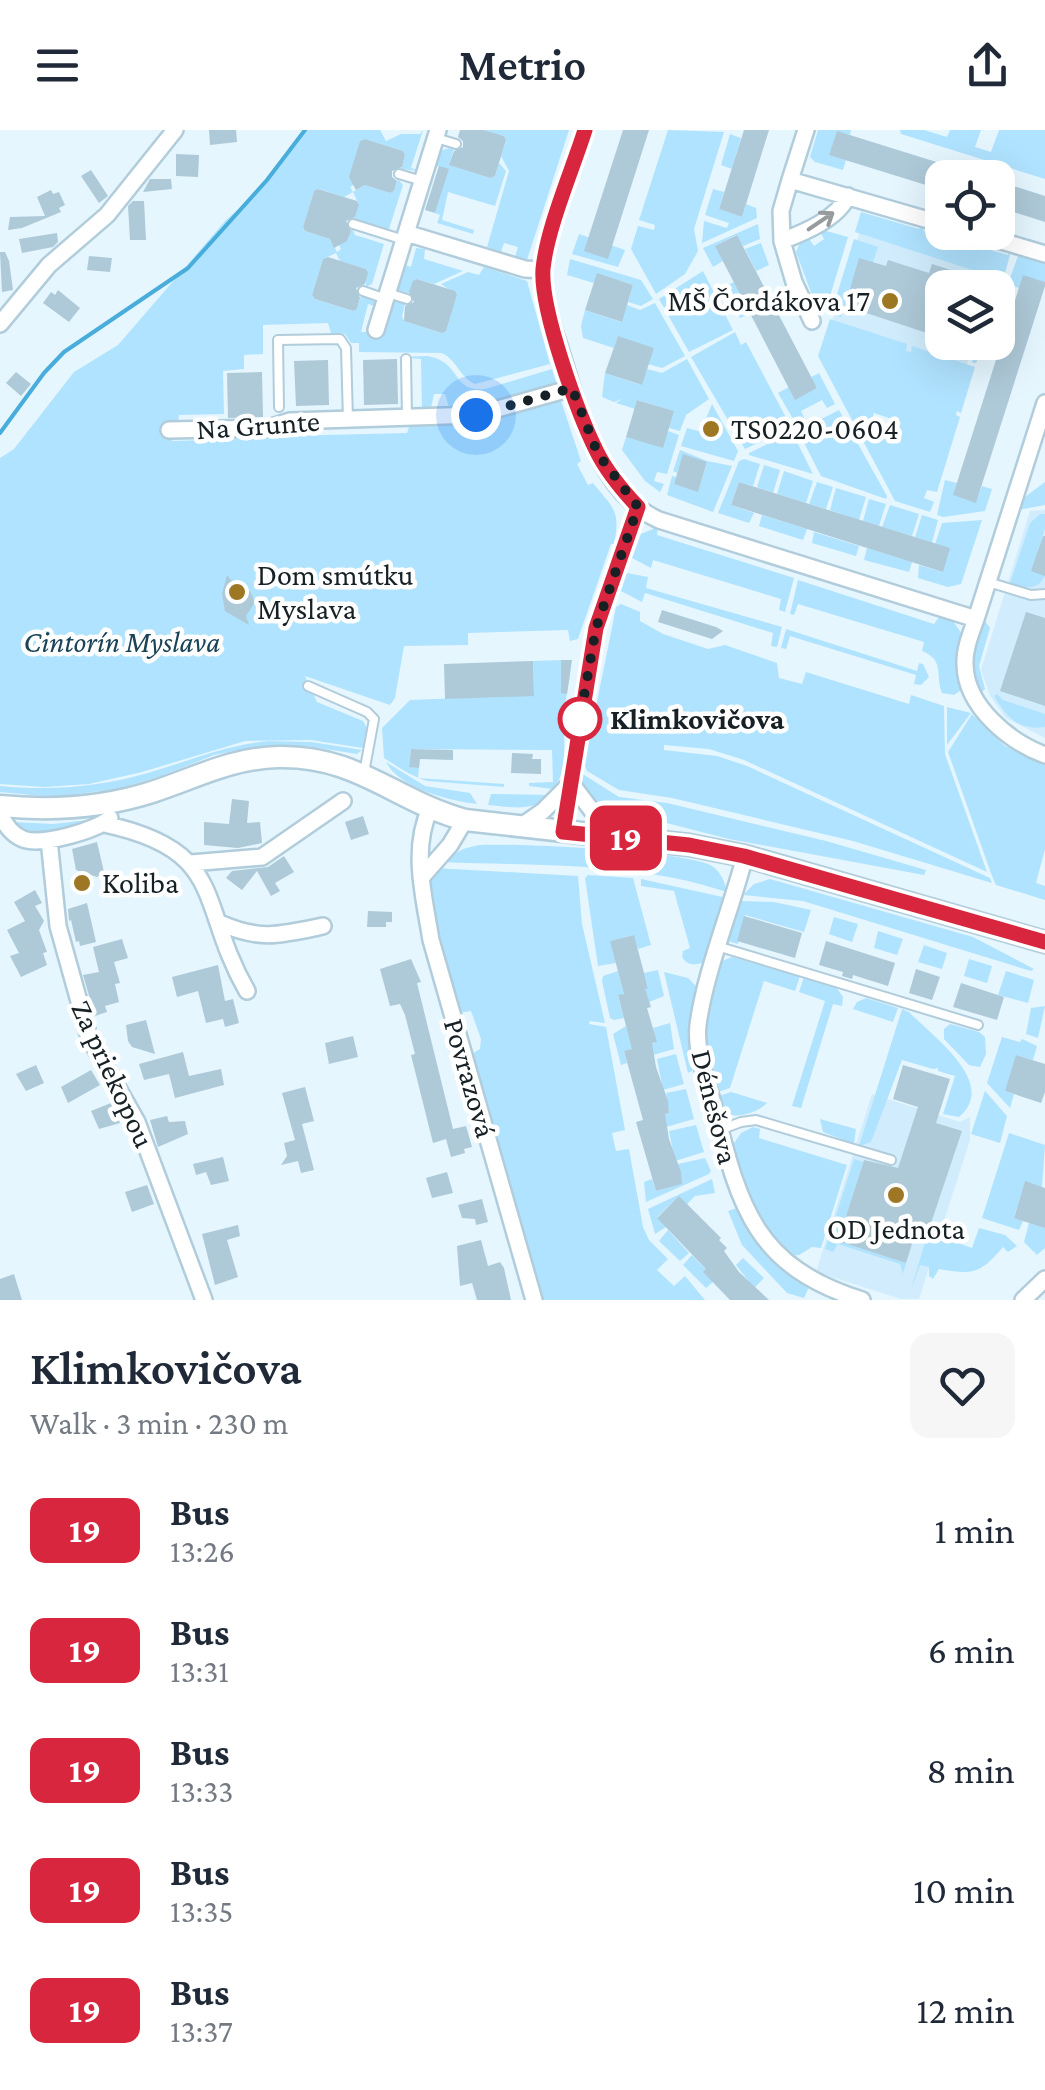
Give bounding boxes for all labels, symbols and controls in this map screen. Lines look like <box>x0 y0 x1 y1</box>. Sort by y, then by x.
icon: menu <box>30 38 85 93</box>
icon: share <box>960 38 1015 93</box>
text: Metrio <box>459 40 586 90</box>
map controls <box>925 160 1015 360</box>
button: locate <box>925 160 1015 250</box>
one-way arrow <box>807 211 835 232</box>
button: layers <box>925 270 1015 360</box>
place label: MŠ Čordákova 17 <box>667 284 870 317</box>
marker: MŠ Čordákova 17 <box>879 290 901 312</box>
your location <box>451 390 501 440</box>
street label: Na Grunte <box>195 404 321 445</box>
place label: TS0220-0604 <box>731 412 899 445</box>
marker: TS0220-0604 <box>700 418 722 440</box>
place label: Dom smútku Myslava <box>257 558 414 626</box>
marker: Dom smútku Myslava <box>226 581 248 603</box>
park label: Cintorín Myslava <box>24 625 220 659</box>
marker: Klimkovičova <box>559 698 601 740</box>
place label: Klimkovičova <box>610 702 785 735</box>
line badge: 19 <box>581 806 671 870</box>
text: 19 <box>610 819 642 858</box>
place label: Koliba <box>102 866 179 899</box>
marker: Koliba <box>71 872 93 894</box>
street label: Za priekopou <box>64 995 162 1153</box>
street label: Povrazová <box>438 1015 503 1141</box>
street label: Dénešova <box>685 1046 746 1168</box>
marker: OD Jednota <box>885 1184 907 1206</box>
place label: OD Jednota <box>827 1212 965 1245</box>
button: heart <box>910 1333 1015 1438</box>
text: Klimkovičova <box>30 1341 302 1394</box>
text: Walk · 3 min · 230 m <box>30 1405 289 1441</box>
text: Bus <box>170 1491 229 1533</box>
text: 1 min <box>934 1509 1015 1551</box>
text: 19 <box>69 1511 101 1550</box>
text: 13:26 <box>170 1533 235 1569</box>
text: Bus <box>170 1611 229 1653</box>
text: 6 min <box>928 1629 1015 1671</box>
text: 19 <box>69 1631 101 1670</box>
text: 13:31 <box>170 1653 229 1689</box>
text: Bus <box>170 1731 229 1773</box>
text: 8 min <box>927 1749 1015 1791</box>
text: 19 <box>69 1751 101 1790</box>
text: 13:33 <box>170 1773 233 1809</box>
text: Bus <box>170 1851 229 1893</box>
text: 10 min <box>913 1869 1015 1911</box>
text: 19 <box>69 1871 101 1910</box>
text: 13:35 <box>170 1893 233 1929</box>
text: Bus <box>170 1971 229 2013</box>
text: 12 min <box>916 1989 1015 2031</box>
text: 19 <box>69 1991 101 2030</box>
text: 13:37 <box>170 2013 233 2049</box>

